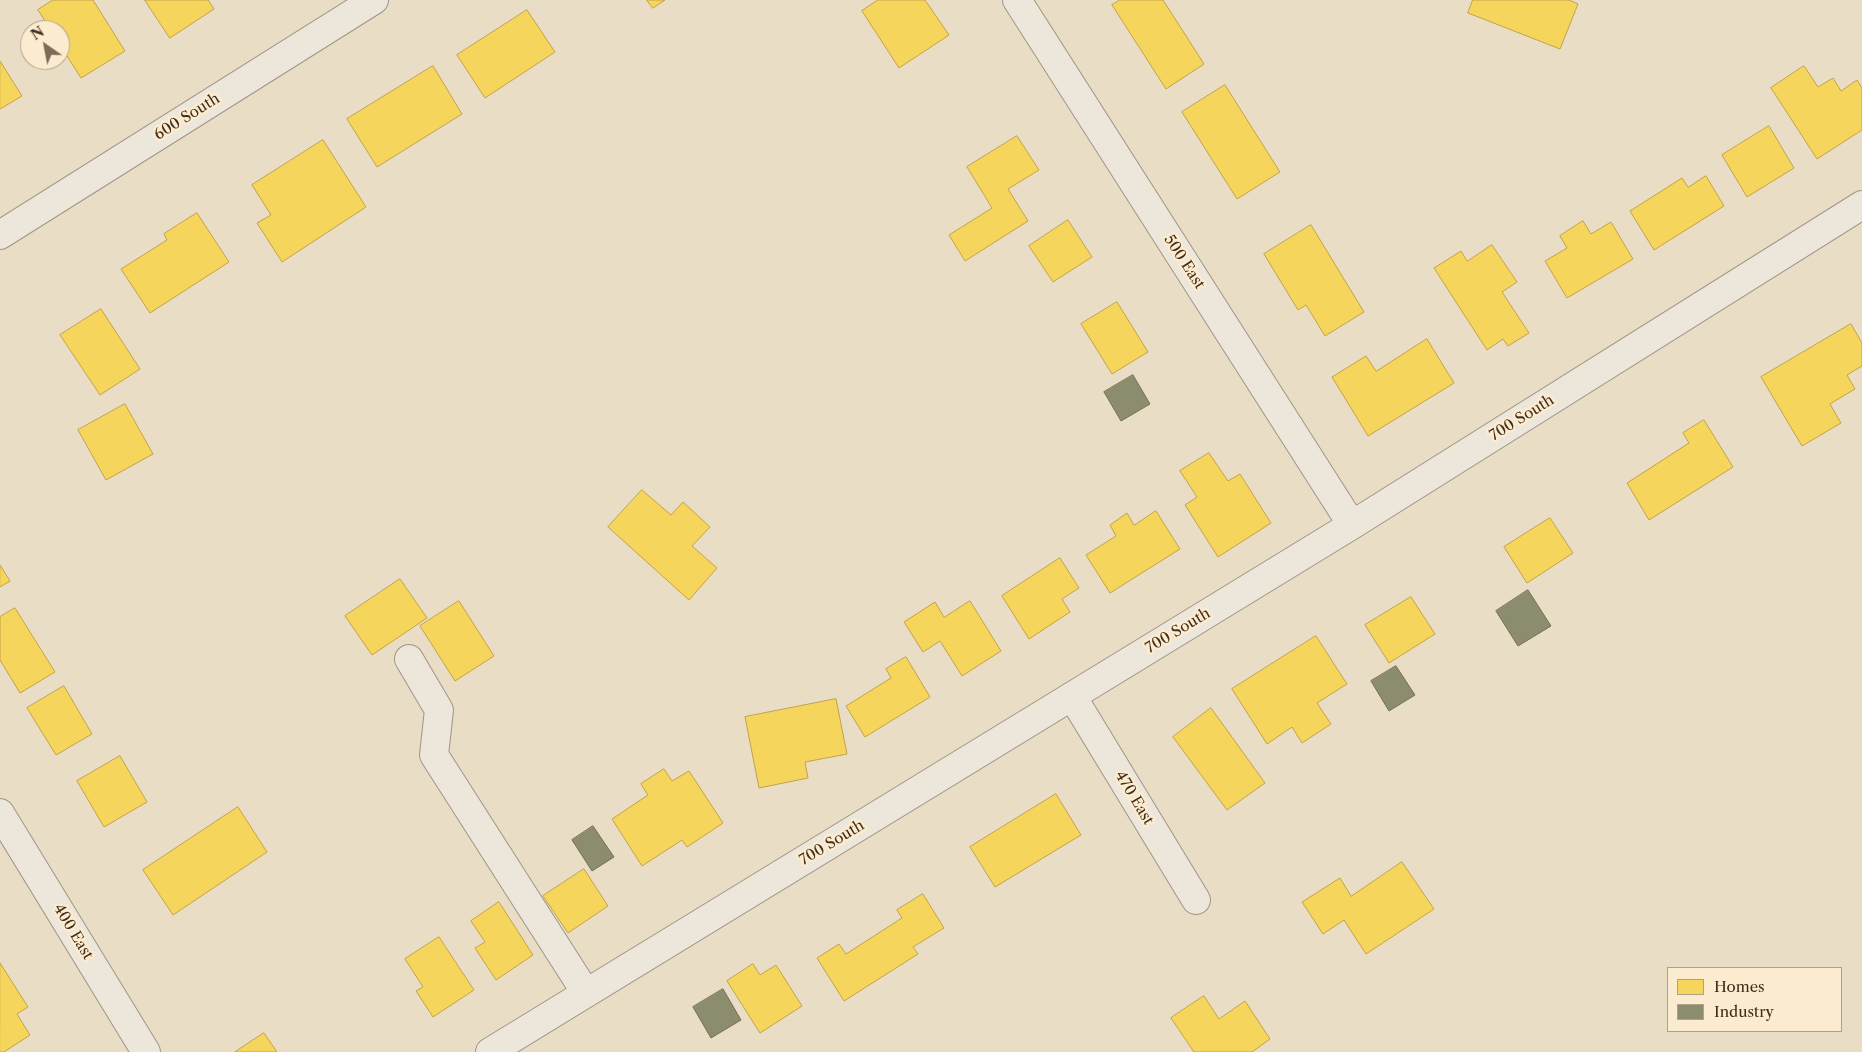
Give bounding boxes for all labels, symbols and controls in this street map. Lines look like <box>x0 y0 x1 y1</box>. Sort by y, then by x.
north arrow <box>20 20 70 70</box>
text: N <box>27 22 47 44</box>
street label: 600 South <box>151 90 223 144</box>
street label: 500 East <box>1160 231 1208 293</box>
street label: 700 South <box>1486 391 1558 445</box>
street label: 700 South <box>1142 605 1214 657</box>
street label: 470 East <box>1111 768 1157 828</box>
street label: 700 South <box>796 817 868 869</box>
street label: 400 East <box>49 901 97 963</box>
legend <box>1667 967 1842 1032</box>
text: Homes <box>1714 977 1765 996</box>
text: Industry <box>1714 1002 1774 1021</box>

